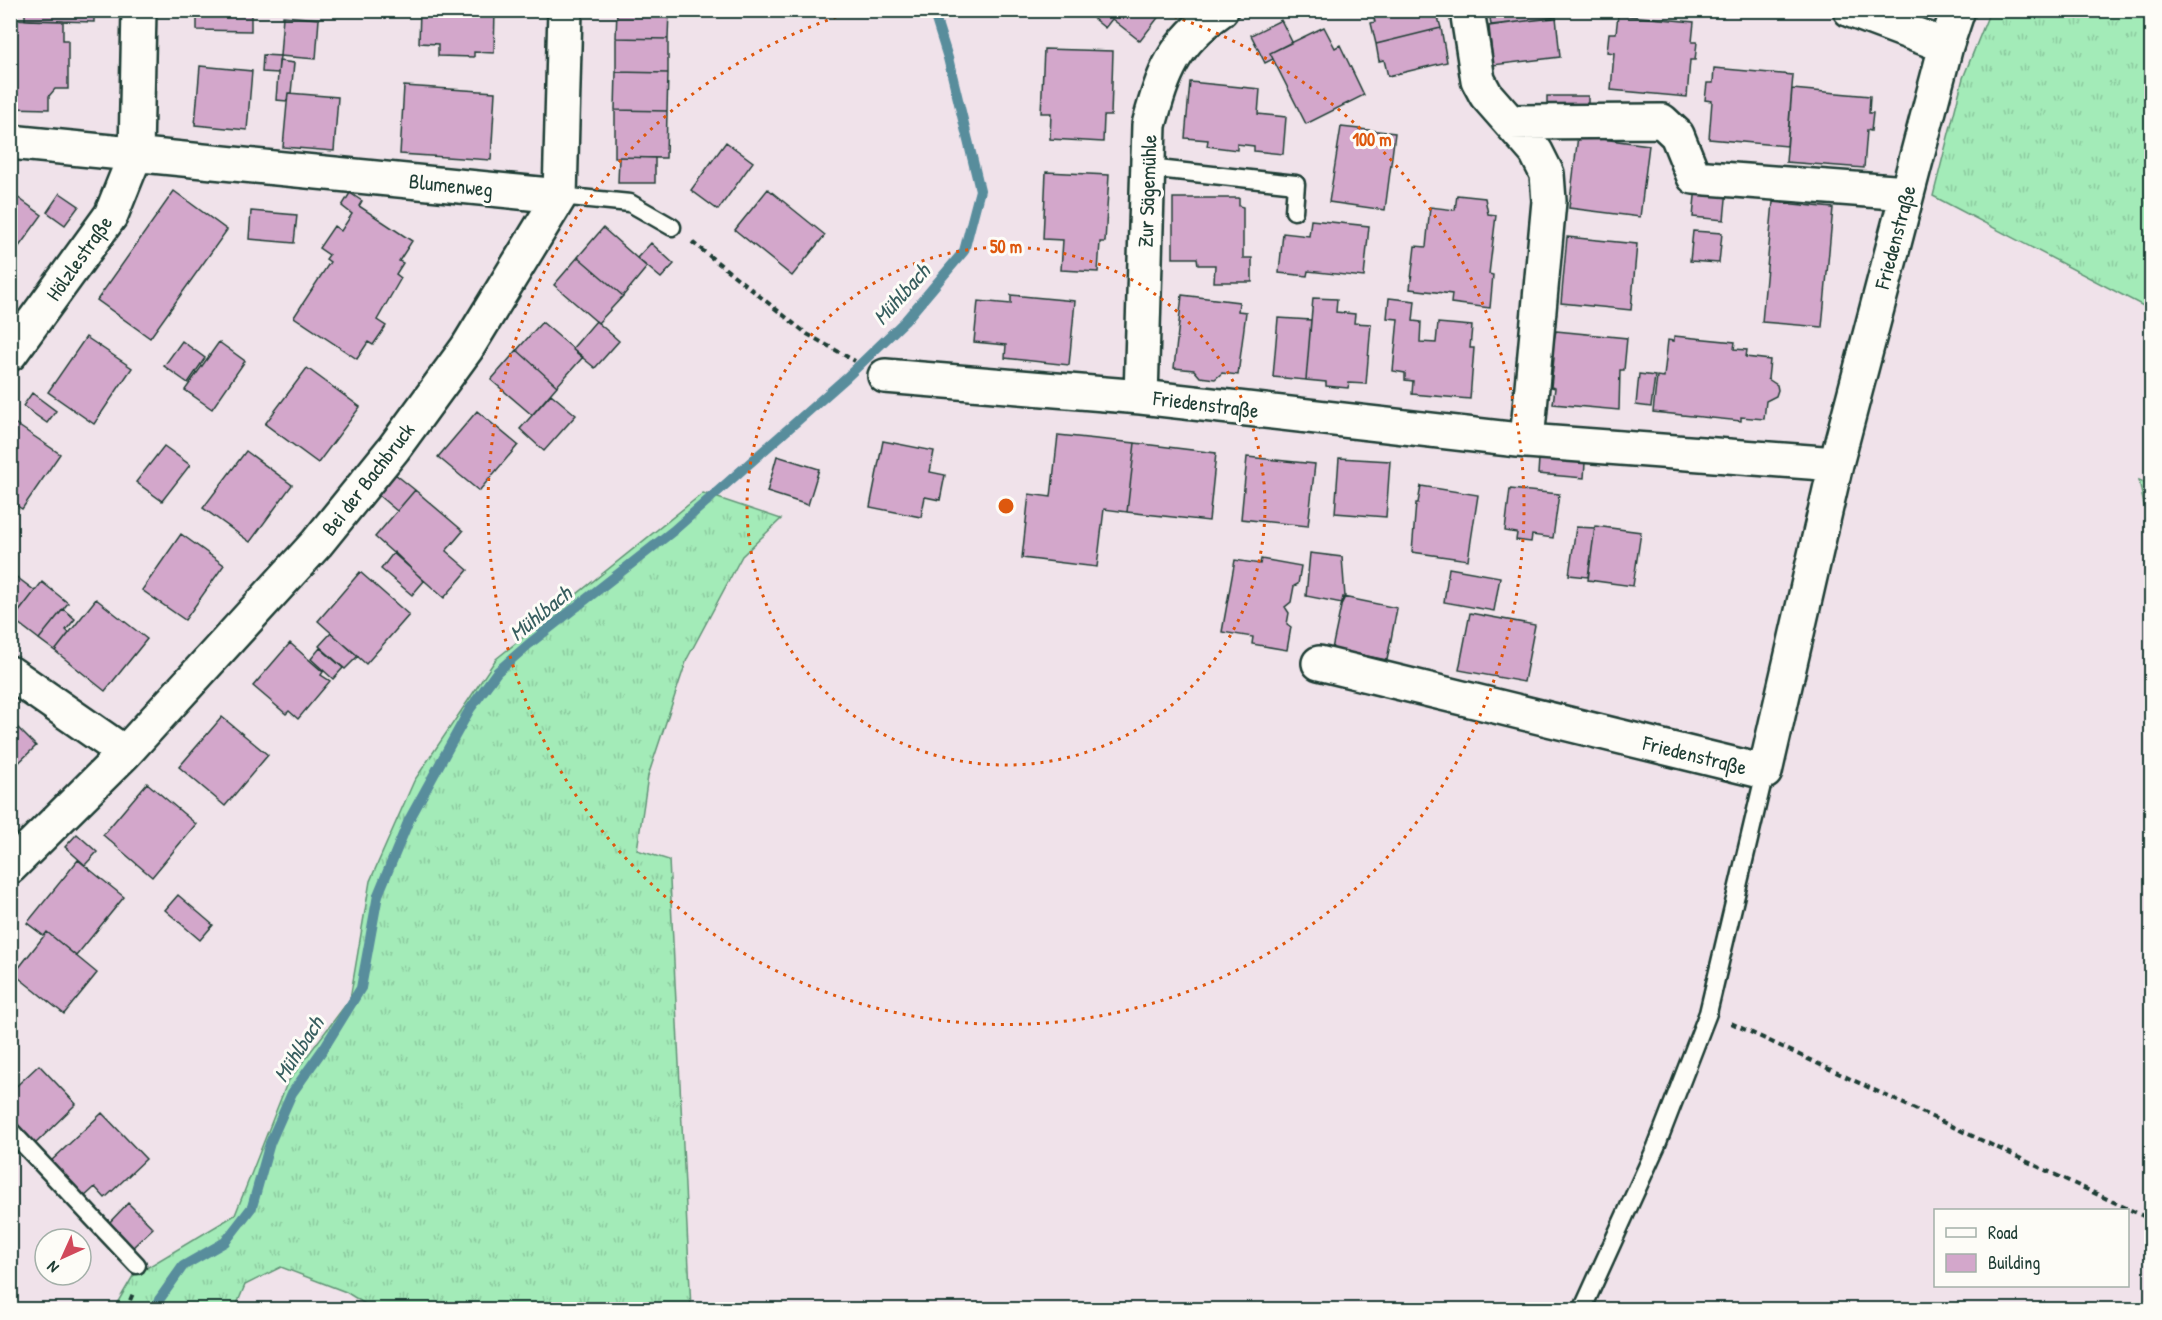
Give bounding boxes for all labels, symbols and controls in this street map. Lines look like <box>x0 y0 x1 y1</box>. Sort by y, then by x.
text: 100 m <box>1352 127 1392 152</box>
street label: Zur Sägemühle <box>1131 134 1163 248</box>
street label: Blumenweg <box>408 166 494 204</box>
street label: Friedenstraße <box>1867 182 1923 293</box>
street label: Hölzlestraße <box>39 210 119 306</box>
text: 50 m <box>990 234 1022 259</box>
water label: Mühlbach <box>866 256 938 331</box>
street label: Friedenstraße <box>1151 383 1260 425</box>
street label: Bei der Bachbruck <box>315 416 421 541</box>
centre of rings <box>996 496 1016 516</box>
water label: Mühlbach <box>502 577 579 647</box>
street label: Friedenstraße <box>1639 728 1750 782</box>
water label: Mühlbach <box>266 1009 331 1088</box>
legend <box>1934 1209 2129 1287</box>
text: Road <box>1988 1220 2018 1245</box>
north arrow <box>33 1227 93 1287</box>
text: Building <box>1988 1250 2040 1275</box>
text: N <box>41 1256 63 1278</box>

